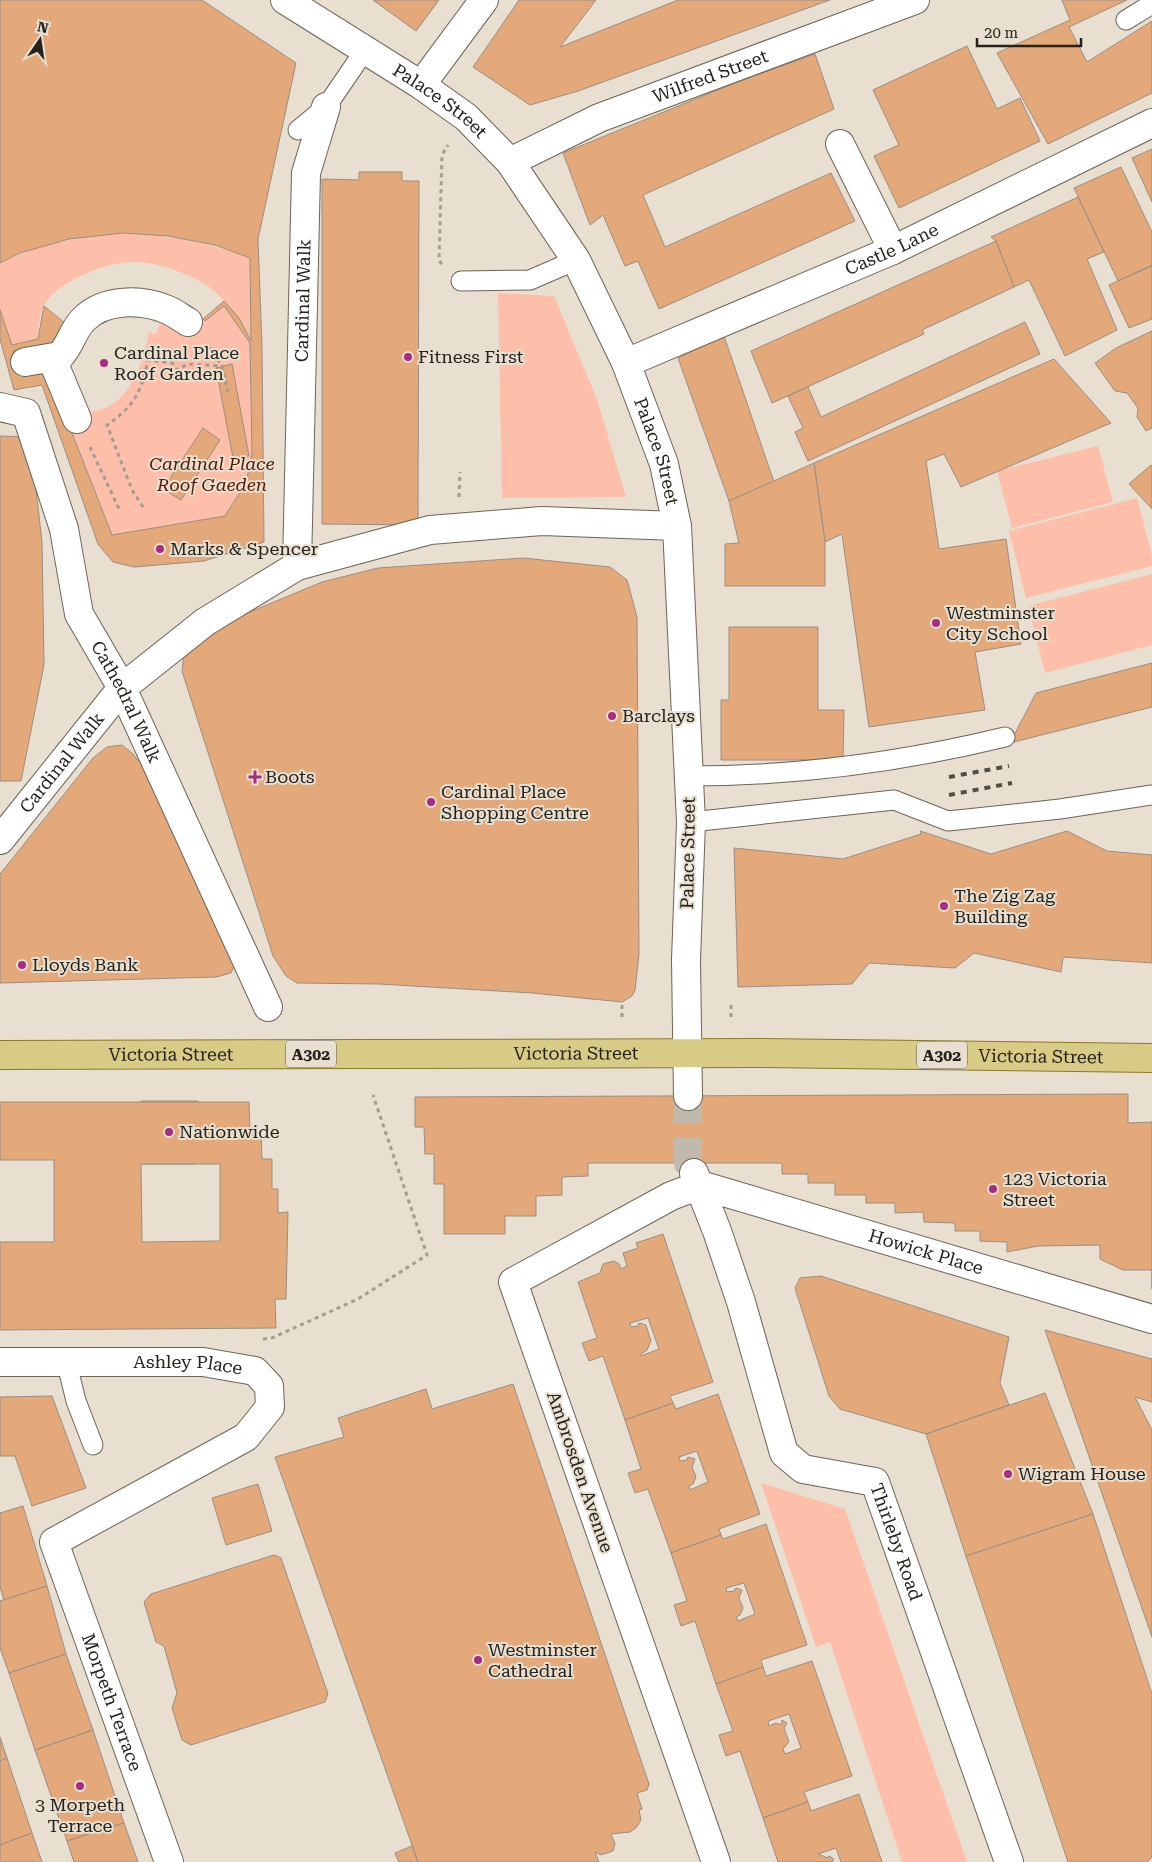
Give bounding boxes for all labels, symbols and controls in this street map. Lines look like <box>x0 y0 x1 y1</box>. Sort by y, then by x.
north arrow <box>15 15 65 65</box>
scale bar <box>977 15 1081 47</box>
text: N <box>36 18 50 36</box>
text: 20 m <box>984 24 1019 42</box>
street label: Wilfred Street <box>649 45 771 107</box>
street label: Palace Street <box>389 59 492 142</box>
street label: Castle Lane <box>842 218 942 279</box>
street label: Cardinal Walk <box>291 239 314 362</box>
place label: Cardinal Place Roof Garden <box>114 342 239 384</box>
place label: Fitness First <box>418 346 524 367</box>
marker: Fitness First <box>402 351 414 363</box>
marker: Cardinal Place Roof Garden <box>98 357 110 369</box>
street label: Palace Street <box>630 394 683 507</box>
park label: Cardinal Place Roof Gaeden <box>149 453 275 495</box>
place label: Marks & Spencer <box>170 538 318 559</box>
marker: Marks & Spencer <box>154 543 166 555</box>
place label: Westminster City School <box>946 602 1055 644</box>
marker: Westminster City School <box>930 617 942 629</box>
street label: Cathedral Walk <box>87 637 166 766</box>
place label: Barclays <box>622 705 695 726</box>
street label: Cardinal Walk <box>15 708 108 817</box>
marker: Barclays <box>606 710 618 722</box>
place label: Boots <box>265 766 315 787</box>
marker: Boots <box>249 771 261 783</box>
place label: Cardinal Place Shopping Centre <box>441 781 589 823</box>
marker: Cardinal Place Shopping Centre <box>425 796 437 808</box>
street label: Palace Street <box>676 796 699 909</box>
place label: The Zig Zag Building <box>954 885 1056 927</box>
marker: The Zig Zag Building <box>938 900 950 912</box>
place label: Lloyds Bank <box>32 954 139 975</box>
marker: Lloyds Bank <box>16 959 28 971</box>
road number: A302 <box>286 1040 336 1068</box>
street label: Victoria Street <box>513 1042 639 1064</box>
road number: A302 <box>917 1042 967 1068</box>
street label: Victoria Street <box>108 1043 234 1065</box>
street label: Victoria Street <box>978 1045 1104 1067</box>
place label: Nationwide <box>179 1121 280 1142</box>
marker: Nationwide <box>163 1126 175 1138</box>
place label: 123 Victoria Street <box>1003 1168 1107 1210</box>
marker: 123 Victoria Street <box>987 1183 999 1195</box>
street label: Howick Place <box>866 1225 986 1278</box>
street label: Ashley Place <box>133 1351 244 1379</box>
street label: Ambrosden Avenue <box>543 1388 618 1555</box>
place label: Wigram House <box>1018 1463 1146 1484</box>
marker: Wigram House <box>1002 1468 1014 1480</box>
street label: Thirleby Road <box>866 1480 927 1604</box>
street label: Morpeth Terrace <box>78 1630 147 1774</box>
place label: Westminster Cathedral <box>488 1639 597 1681</box>
marker: Westminster Cathedral <box>472 1654 484 1666</box>
marker: 3 Morpeth Terrace <box>74 1780 86 1792</box>
place label: 3 Morpeth Terrace <box>35 1794 125 1836</box>

